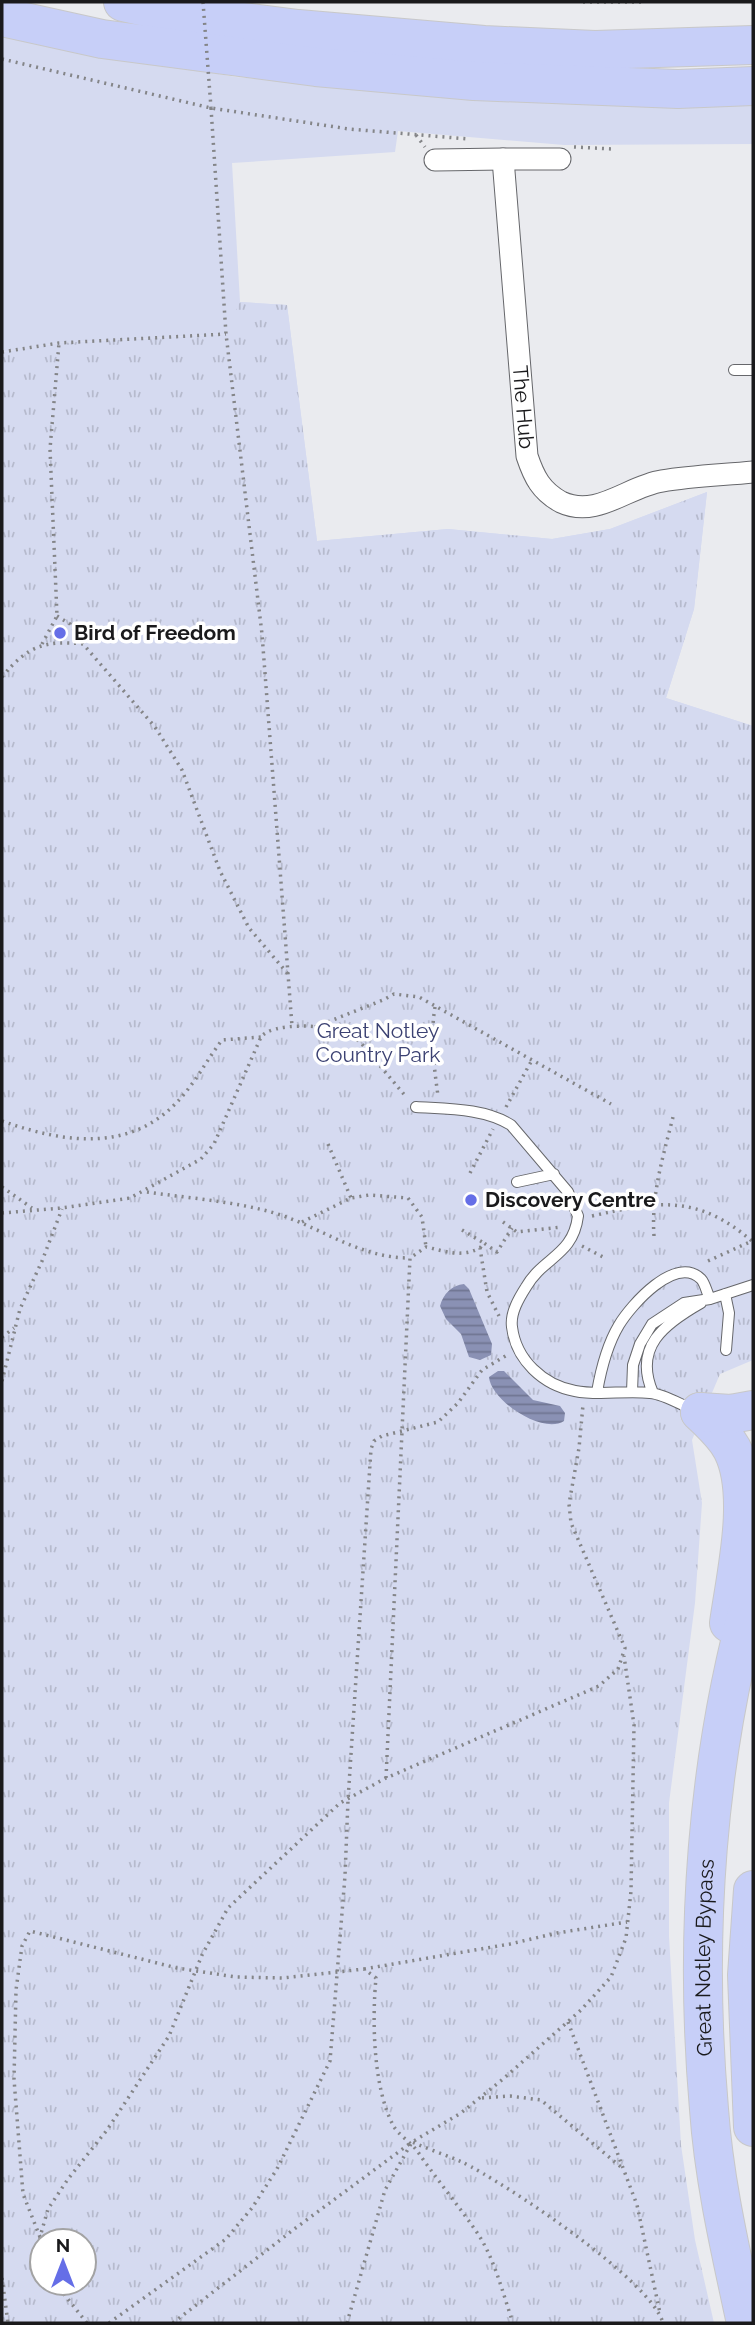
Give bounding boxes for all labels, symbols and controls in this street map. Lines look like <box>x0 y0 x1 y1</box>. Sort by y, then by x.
street label: The Hub <box>508 364 539 450</box>
place label: Bird of Freedom <box>74 620 236 645</box>
marker: Bird of Freedom <box>52 625 68 641</box>
park label: Great Notley Country Park <box>316 1018 440 1067</box>
place label: Discovery Centre <box>485 1187 656 1212</box>
marker: Discovery Centre <box>463 1192 479 1208</box>
street label: Great Notley Bypass <box>690 1858 719 2057</box>
north arrow <box>28 2227 98 2297</box>
text: N <box>56 2234 70 2256</box>

